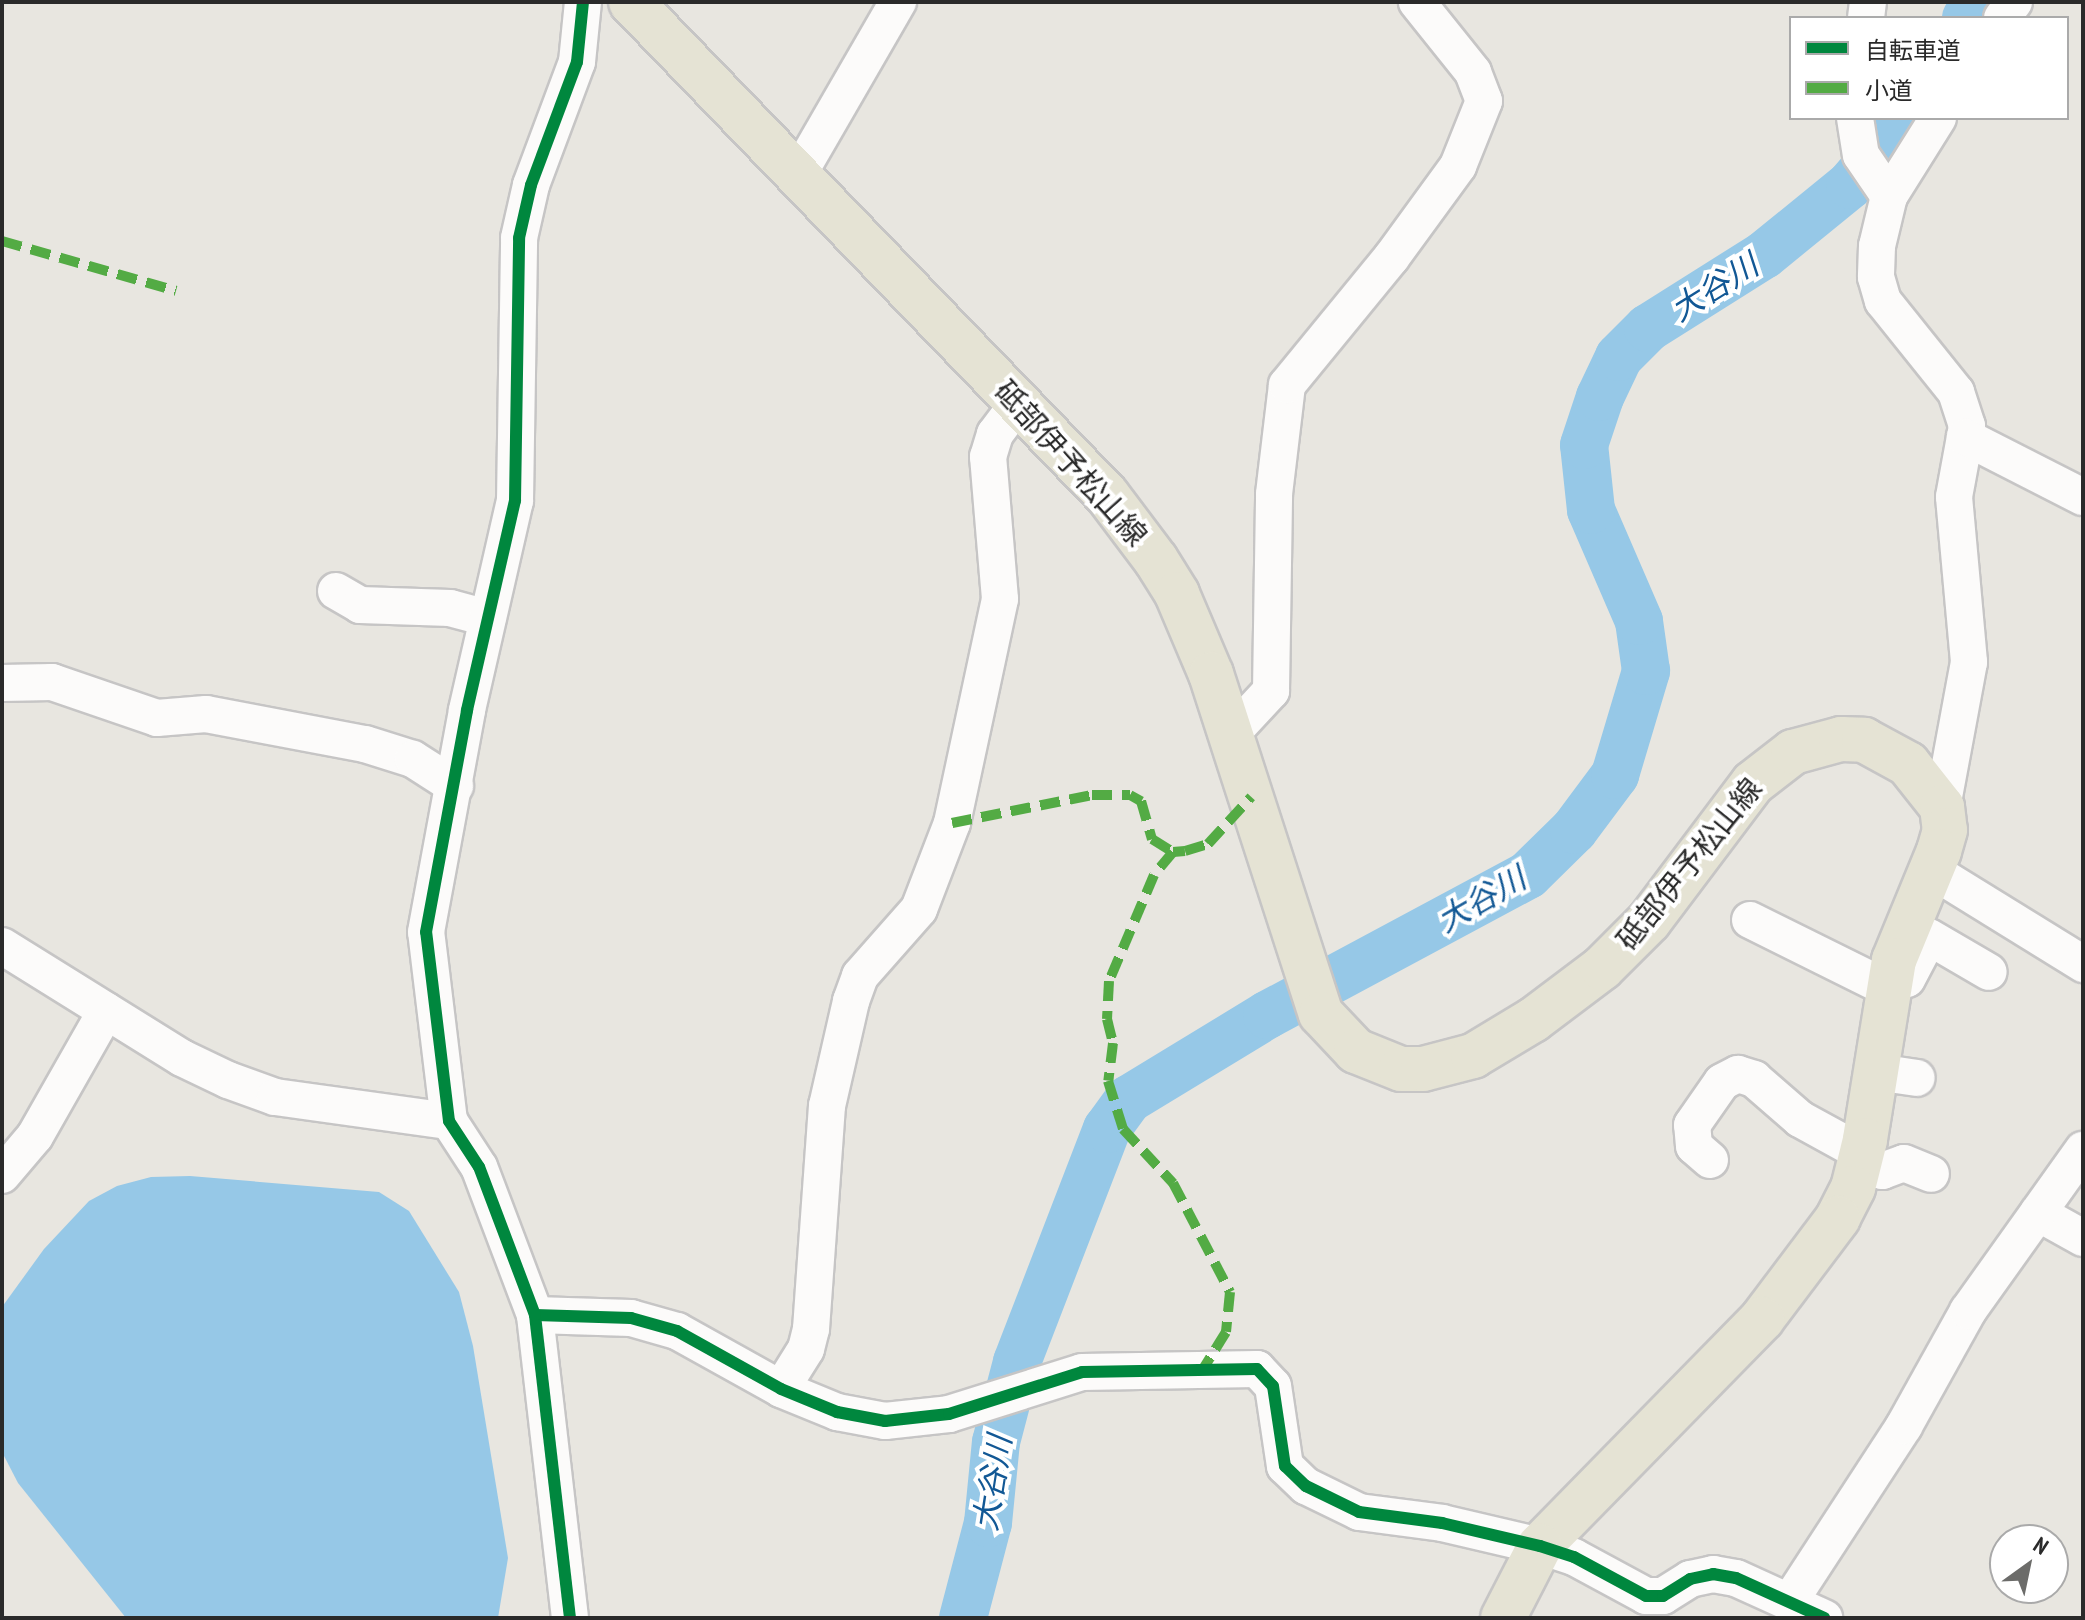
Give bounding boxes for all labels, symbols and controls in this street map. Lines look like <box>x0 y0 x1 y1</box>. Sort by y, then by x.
legend <box>1789 16 2069 120</box>
text: 自転車道 <box>1865 35 1961 66</box>
text: 小道 <box>1865 75 1913 106</box>
water label: 大谷川 <box>1663 245 1765 329</box>
street label: 砥部伊予松山線 <box>987 373 1155 553</box>
street label: 砥部伊予松山線 <box>1609 771 1769 957</box>
water label: 大谷川 <box>1430 858 1532 940</box>
water label: 大谷川 <box>966 1433 1018 1533</box>
north arrow <box>1989 1524 2069 1604</box>
text: N <box>2028 1531 2054 1561</box>

